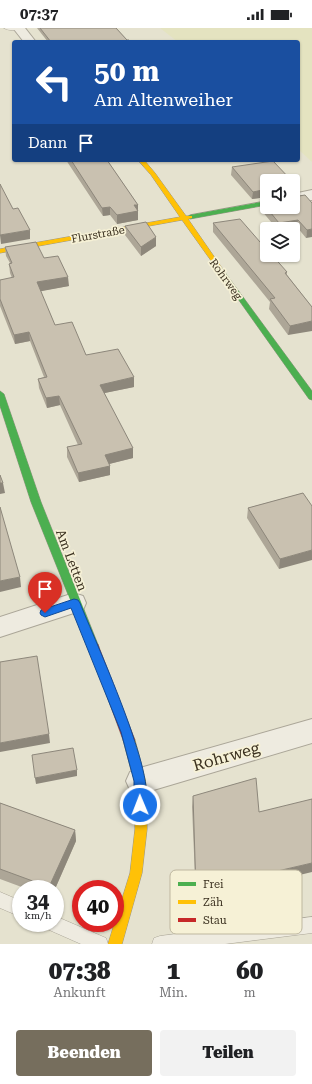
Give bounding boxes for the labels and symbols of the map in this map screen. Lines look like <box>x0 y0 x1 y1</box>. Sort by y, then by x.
street label: Flurstraße <box>70 223 126 246</box>
street label: Rohrweg <box>206 256 245 303</box>
street label: Am Letten <box>53 527 90 594</box>
pin <box>28 572 62 613</box>
street label: Rohrweg <box>191 738 263 775</box>
position arrow <box>119 784 161 826</box>
legend <box>170 870 302 934</box>
text: Frei <box>203 878 224 891</box>
speed limit sign: 40 <box>72 880 124 932</box>
text: Zäh <box>203 896 223 909</box>
text: Stau <box>203 914 227 927</box>

